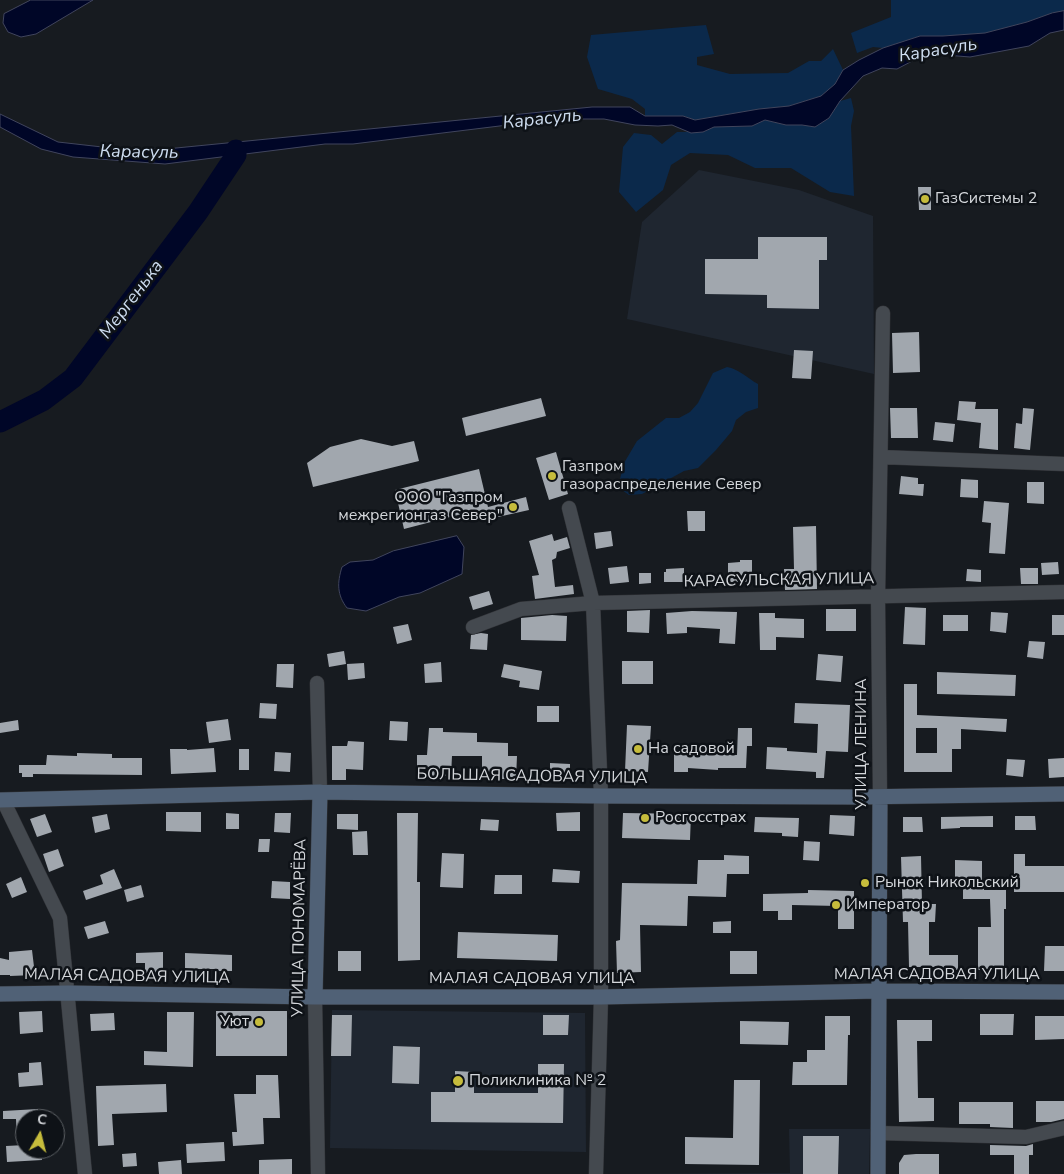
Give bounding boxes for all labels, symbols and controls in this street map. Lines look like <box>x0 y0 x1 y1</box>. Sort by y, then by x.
water label: Карасуль <box>897 34 979 68</box>
water label: Карасуль <box>502 105 582 135</box>
water label: Карасуль <box>99 142 179 164</box>
place label: ГазСистемы 2 <box>935 189 1037 209</box>
marker: ГазСистемы 2 <box>919 193 931 205</box>
water label: Мергенька <box>95 256 169 344</box>
place label: Газпром газораспределение Север <box>562 457 761 495</box>
marker: Газпром газораспределение Север <box>546 470 558 482</box>
place label: ООО "Газпром межрегионгаз Север" <box>338 488 503 526</box>
marker: ООО "Газпром межрегионгаз Север" <box>507 501 519 513</box>
street label: КАРАСУЛЬСКАЯ УЛИЦА <box>683 570 875 592</box>
street label: УЛИЦА ЛЕНИНА <box>852 678 872 810</box>
place label: На садовой <box>648 739 735 759</box>
marker: На садовой <box>632 743 644 755</box>
street label: БОЛЬШАЯ САДОВАЯ УЛИЦА <box>416 765 648 789</box>
place label: Росгосстрах <box>655 808 746 828</box>
marker: Росгосстрах <box>639 812 651 824</box>
street label: УЛИЦА ПОНОМАРЁВА <box>289 839 311 1017</box>
place label: Рынок Никольский <box>875 873 1019 893</box>
marker: Рынок Никольский <box>859 877 871 889</box>
place label: Император <box>846 895 930 915</box>
marker: Император <box>830 899 842 911</box>
street label: МАЛАЯ САДОВАЯ УЛИЦА <box>834 965 1040 985</box>
street label: МАЛАЯ САДОВАЯ УЛИЦА <box>24 966 230 988</box>
street label: МАЛАЯ САДОВАЯ УЛИЦА <box>429 969 635 989</box>
place label: Уют <box>220 1012 249 1032</box>
marker: Уют <box>253 1016 265 1028</box>
place label: Поликлиника № 2 <box>469 1071 606 1091</box>
marker: Поликлиника № 2 <box>451 1074 465 1088</box>
north arrow <box>15 1109 65 1159</box>
text: С <box>36 1110 48 1130</box>

